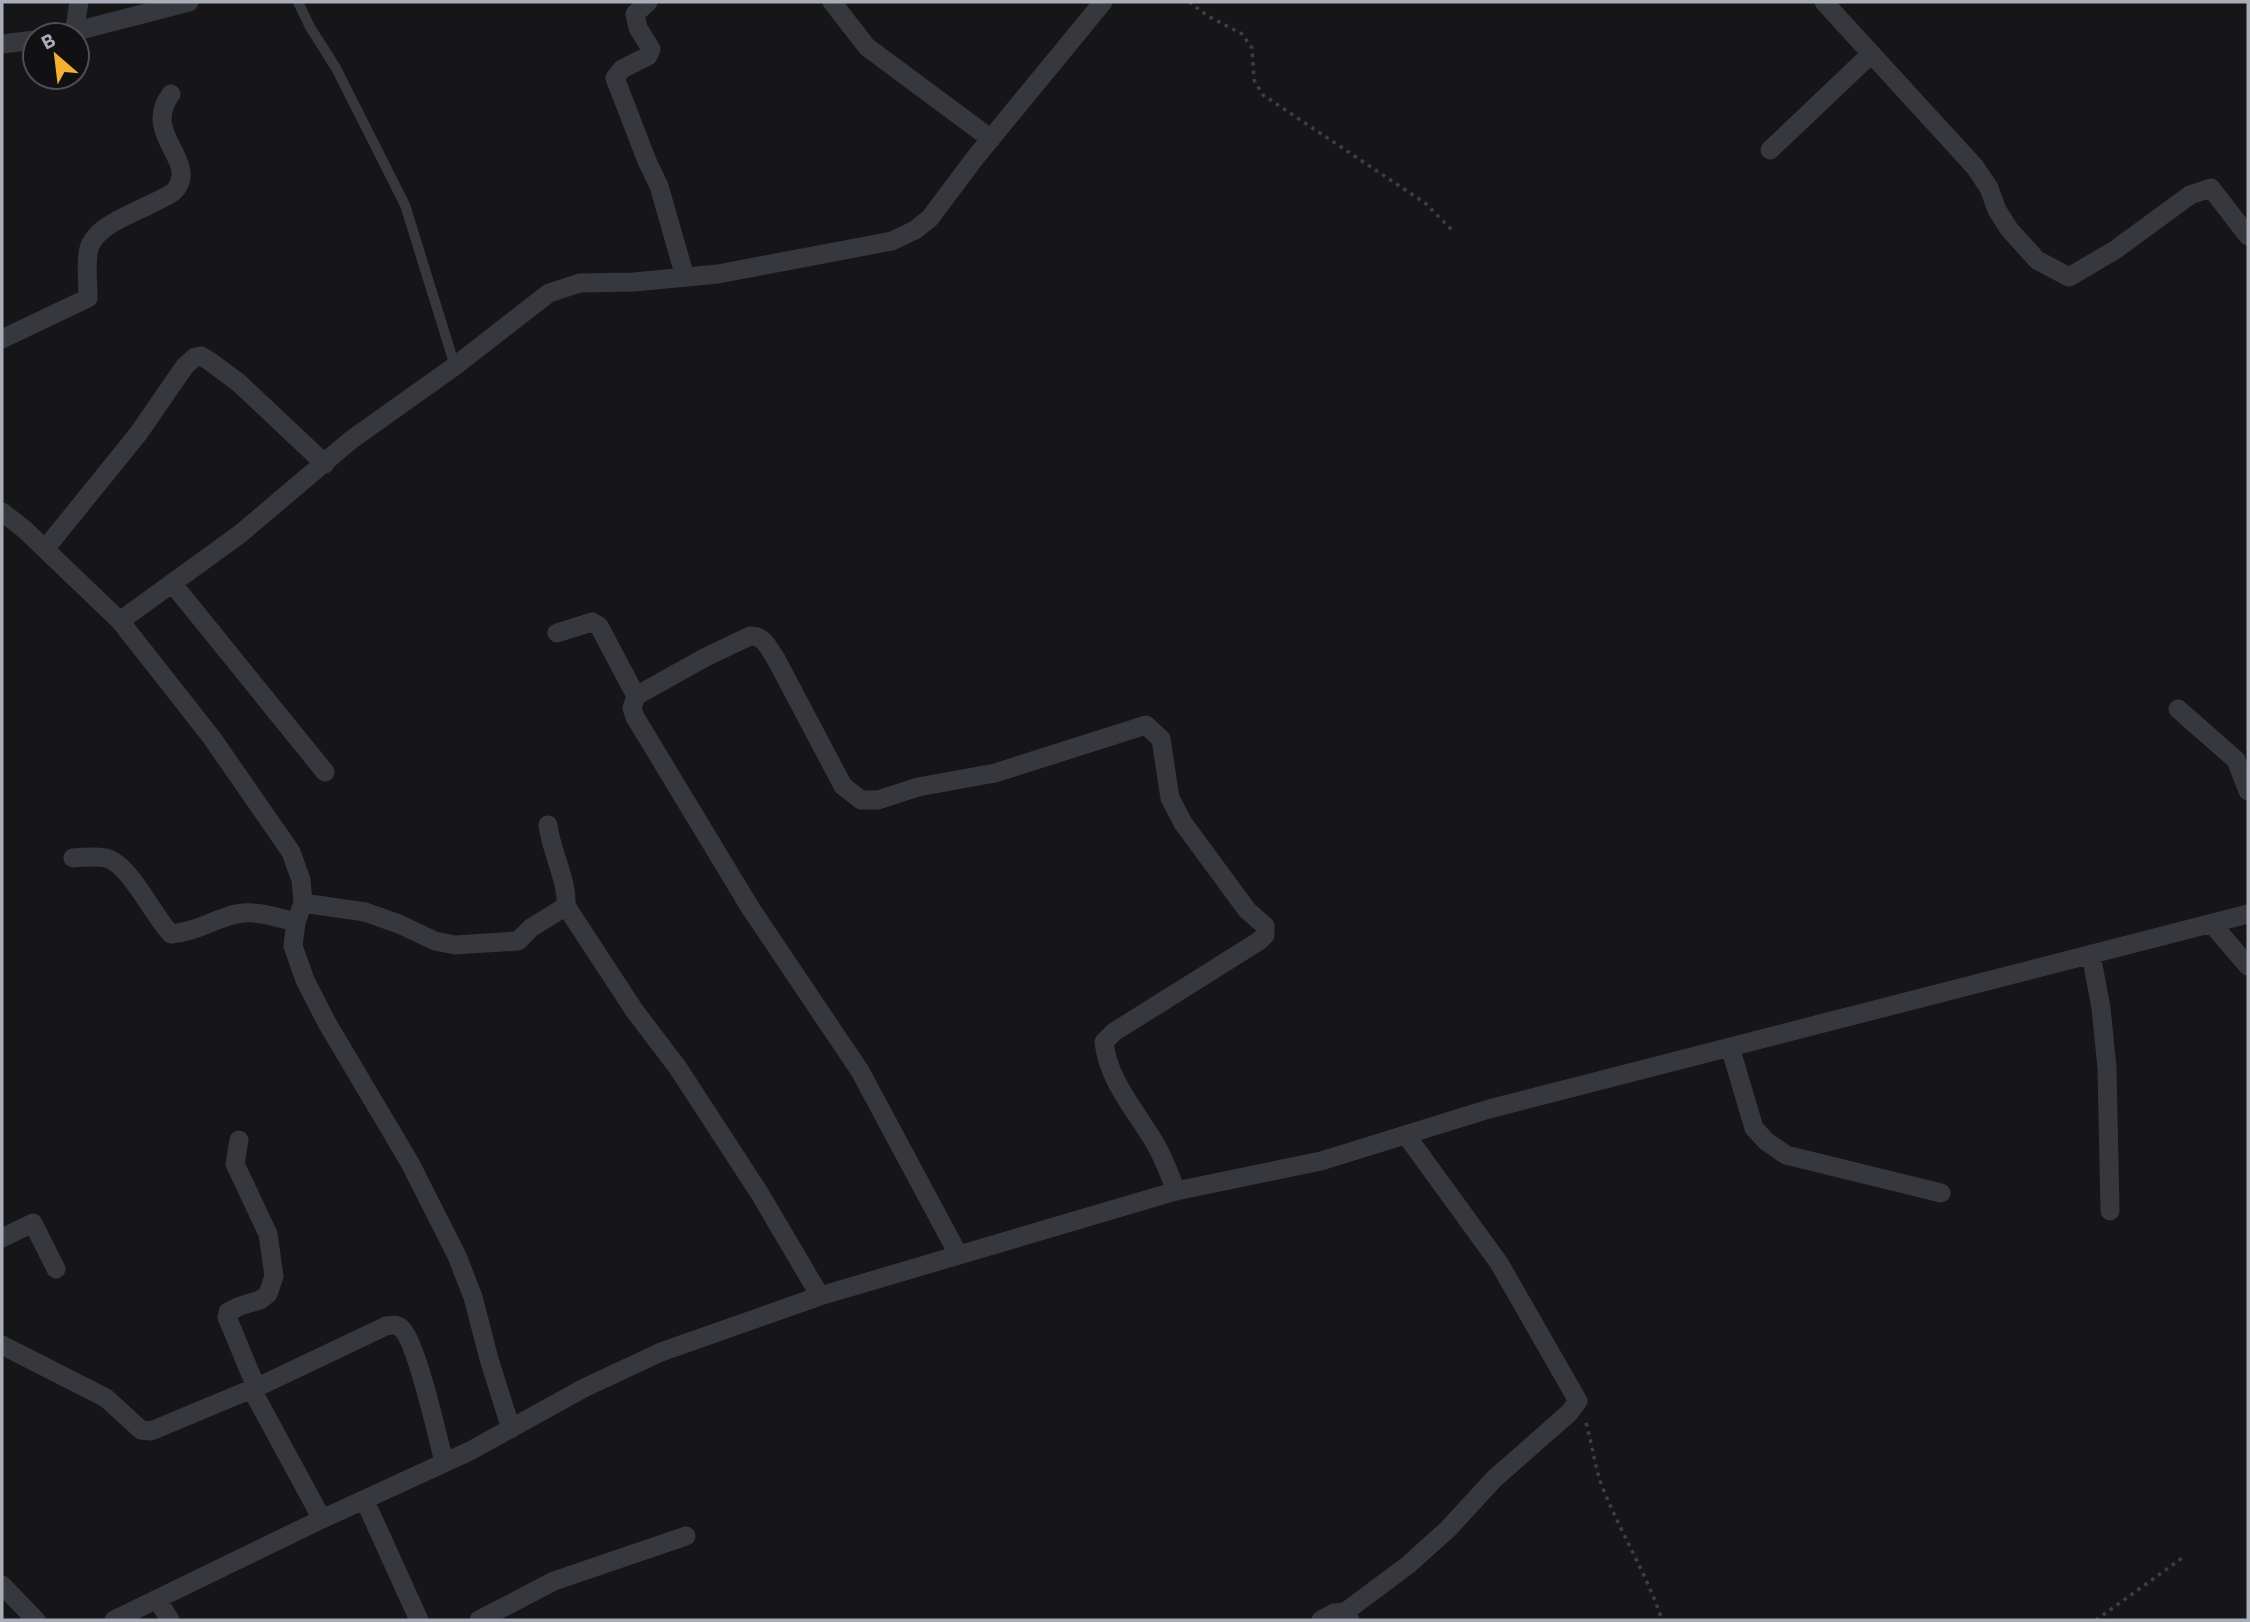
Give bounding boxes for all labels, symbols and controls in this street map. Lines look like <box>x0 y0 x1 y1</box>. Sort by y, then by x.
north arrow <box>21 21 91 91</box>
text: B <box>37 27 59 55</box>

